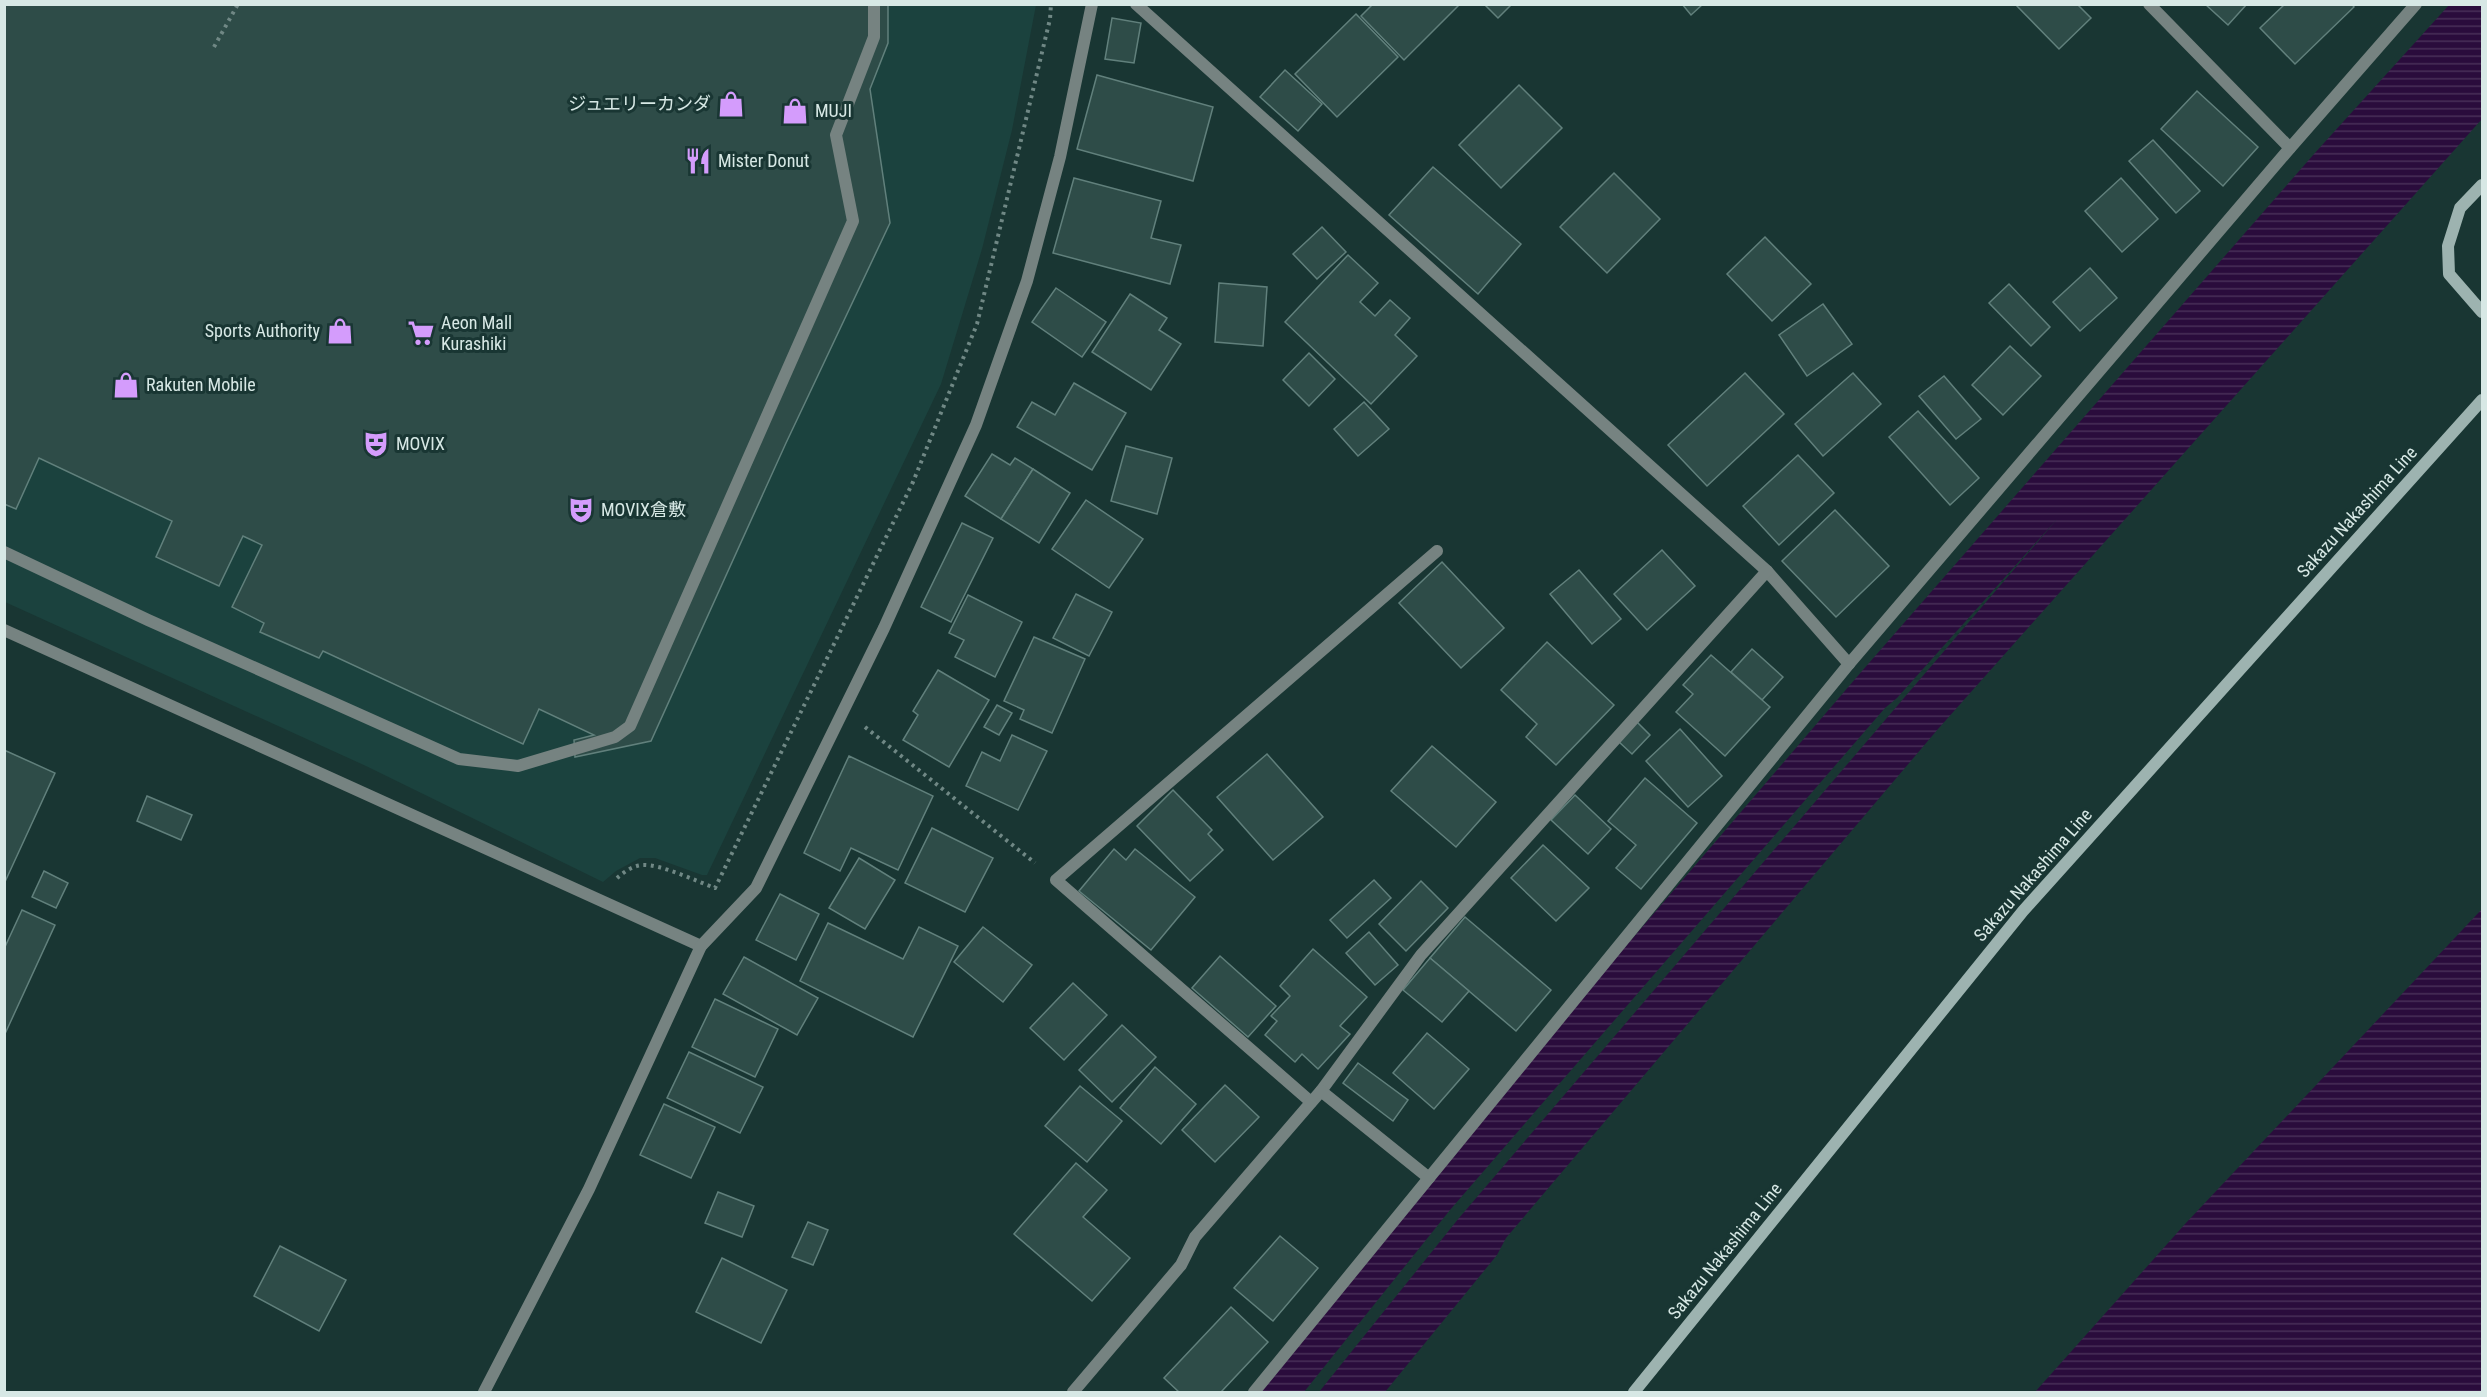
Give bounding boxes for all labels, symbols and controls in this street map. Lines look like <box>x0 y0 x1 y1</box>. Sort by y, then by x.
shop icon: ジュエリーカンダ <box>716 89 746 119</box>
place label: ジュエリーカンダ <box>568 93 711 114</box>
shop icon: MUJI <box>780 96 810 126</box>
place label: MUJI <box>815 100 852 121</box>
restaurant icon: Mister Donut <box>683 146 713 176</box>
place label: Mister Donut <box>718 150 809 171</box>
place label: Aeon Mall Kurashiki <box>441 312 512 354</box>
shop icon: Sports Authority <box>325 316 355 346</box>
supermarket icon: Aeon Mall Kurashiki <box>406 318 436 348</box>
place label: Sports Authority <box>205 320 321 341</box>
shop icon: Rakuten Mobile <box>111 370 141 400</box>
place label: Rakuten Mobile <box>146 374 256 395</box>
theatre icon: MOVIX <box>361 429 391 459</box>
place label: MOVIX <box>396 433 445 454</box>
street label: Sakazu Nakashima Line <box>2292 442 2421 582</box>
theatre icon: MOVIX倉敷 <box>566 495 596 525</box>
place label: MOVIX倉敷 <box>601 499 686 520</box>
street label: Sakazu Nakashima Line <box>1969 804 2096 945</box>
street label: Sakazu Nakashima Line <box>1663 1178 1786 1323</box>

